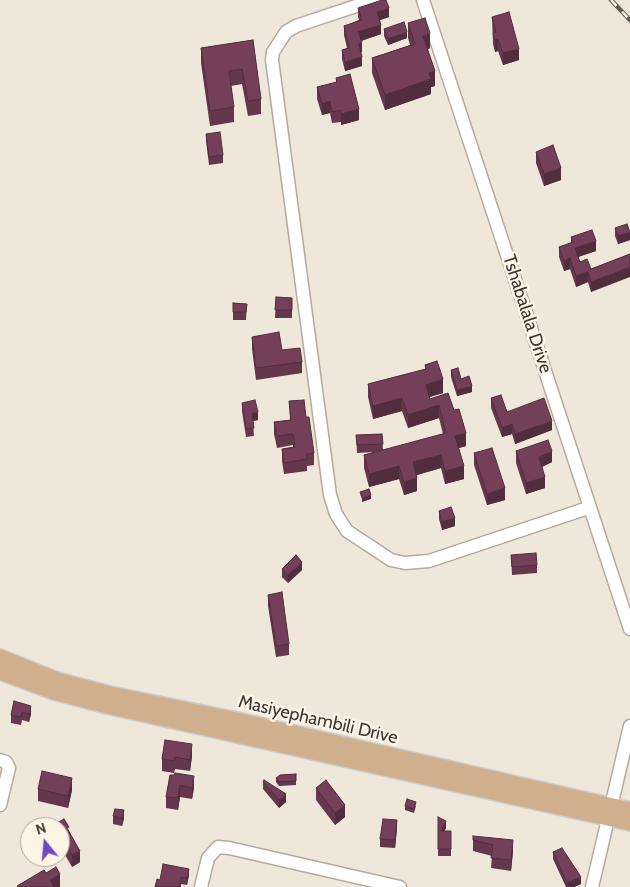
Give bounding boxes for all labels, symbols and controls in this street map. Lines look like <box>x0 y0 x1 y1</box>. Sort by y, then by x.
street label: Tshabalala Drive <box>498 252 556 376</box>
street label: Masiyephambili Drive <box>236 691 400 749</box>
north arrow <box>20 817 70 867</box>
text: N <box>34 819 48 839</box>

